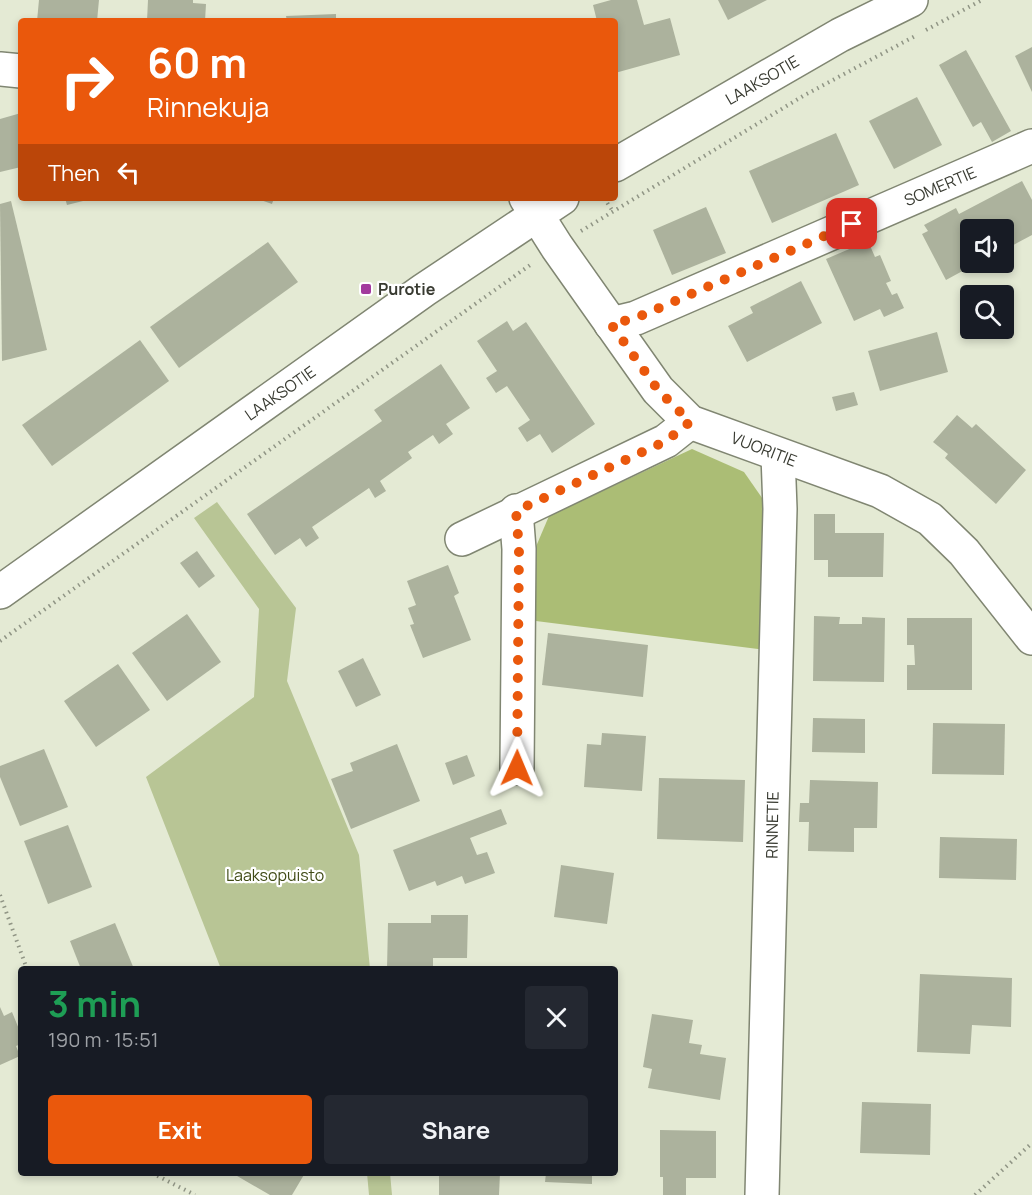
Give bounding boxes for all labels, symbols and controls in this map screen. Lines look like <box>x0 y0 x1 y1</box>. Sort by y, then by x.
text: 60 m <box>147 33 247 91</box>
icon: right <box>48 42 126 120</box>
street label: LAAKSOTIE <box>721 50 803 110</box>
text: Rinnekuja <box>147 88 269 125</box>
icon: left <box>112 156 145 189</box>
text: Then <box>48 158 100 188</box>
street label: SOMERTIE <box>900 161 980 211</box>
pin <box>826 198 877 249</box>
icon: arrive <box>835 207 868 240</box>
map controls <box>960 219 1014 339</box>
button: sound <box>960 219 1014 273</box>
place label: Purotie <box>378 278 436 300</box>
marker: Purotie <box>359 282 373 296</box>
button: search <box>960 285 1014 339</box>
street label: LAAKSOTIE <box>240 361 320 425</box>
street label: VUORITIE <box>728 426 800 472</box>
position arrow <box>485 736 549 800</box>
street label: RINNETIE <box>760 791 784 859</box>
park label: Laaksopuisto <box>226 864 324 886</box>
text: 3 min <box>48 979 141 1028</box>
button: close <box>525 986 588 1049</box>
text: 190 m · 15:51 <box>48 1026 159 1053</box>
button: Exit <box>48 1095 312 1164</box>
button: Share <box>324 1095 588 1164</box>

